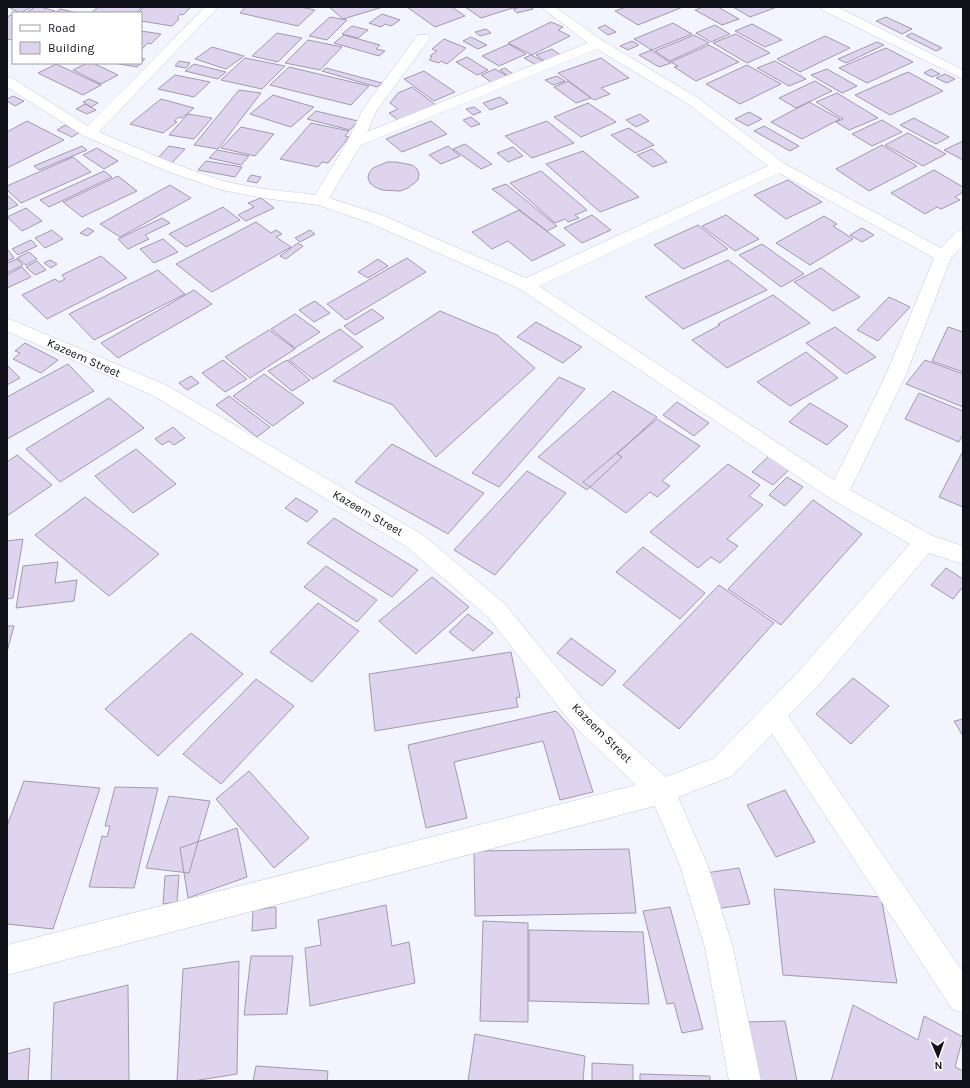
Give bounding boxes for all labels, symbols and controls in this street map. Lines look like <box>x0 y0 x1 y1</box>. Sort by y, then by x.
legend <box>12 12 142 64</box>
text: Road <box>48 21 76 35</box>
text: Building <box>48 41 95 55</box>
street label: Kazeem Street <box>45 336 123 381</box>
street label: Kazeem Street <box>330 487 406 539</box>
street label: Kazeem Street <box>569 700 635 766</box>
north arrow <box>918 1036 958 1076</box>
text: N <box>934 1059 943 1072</box>

